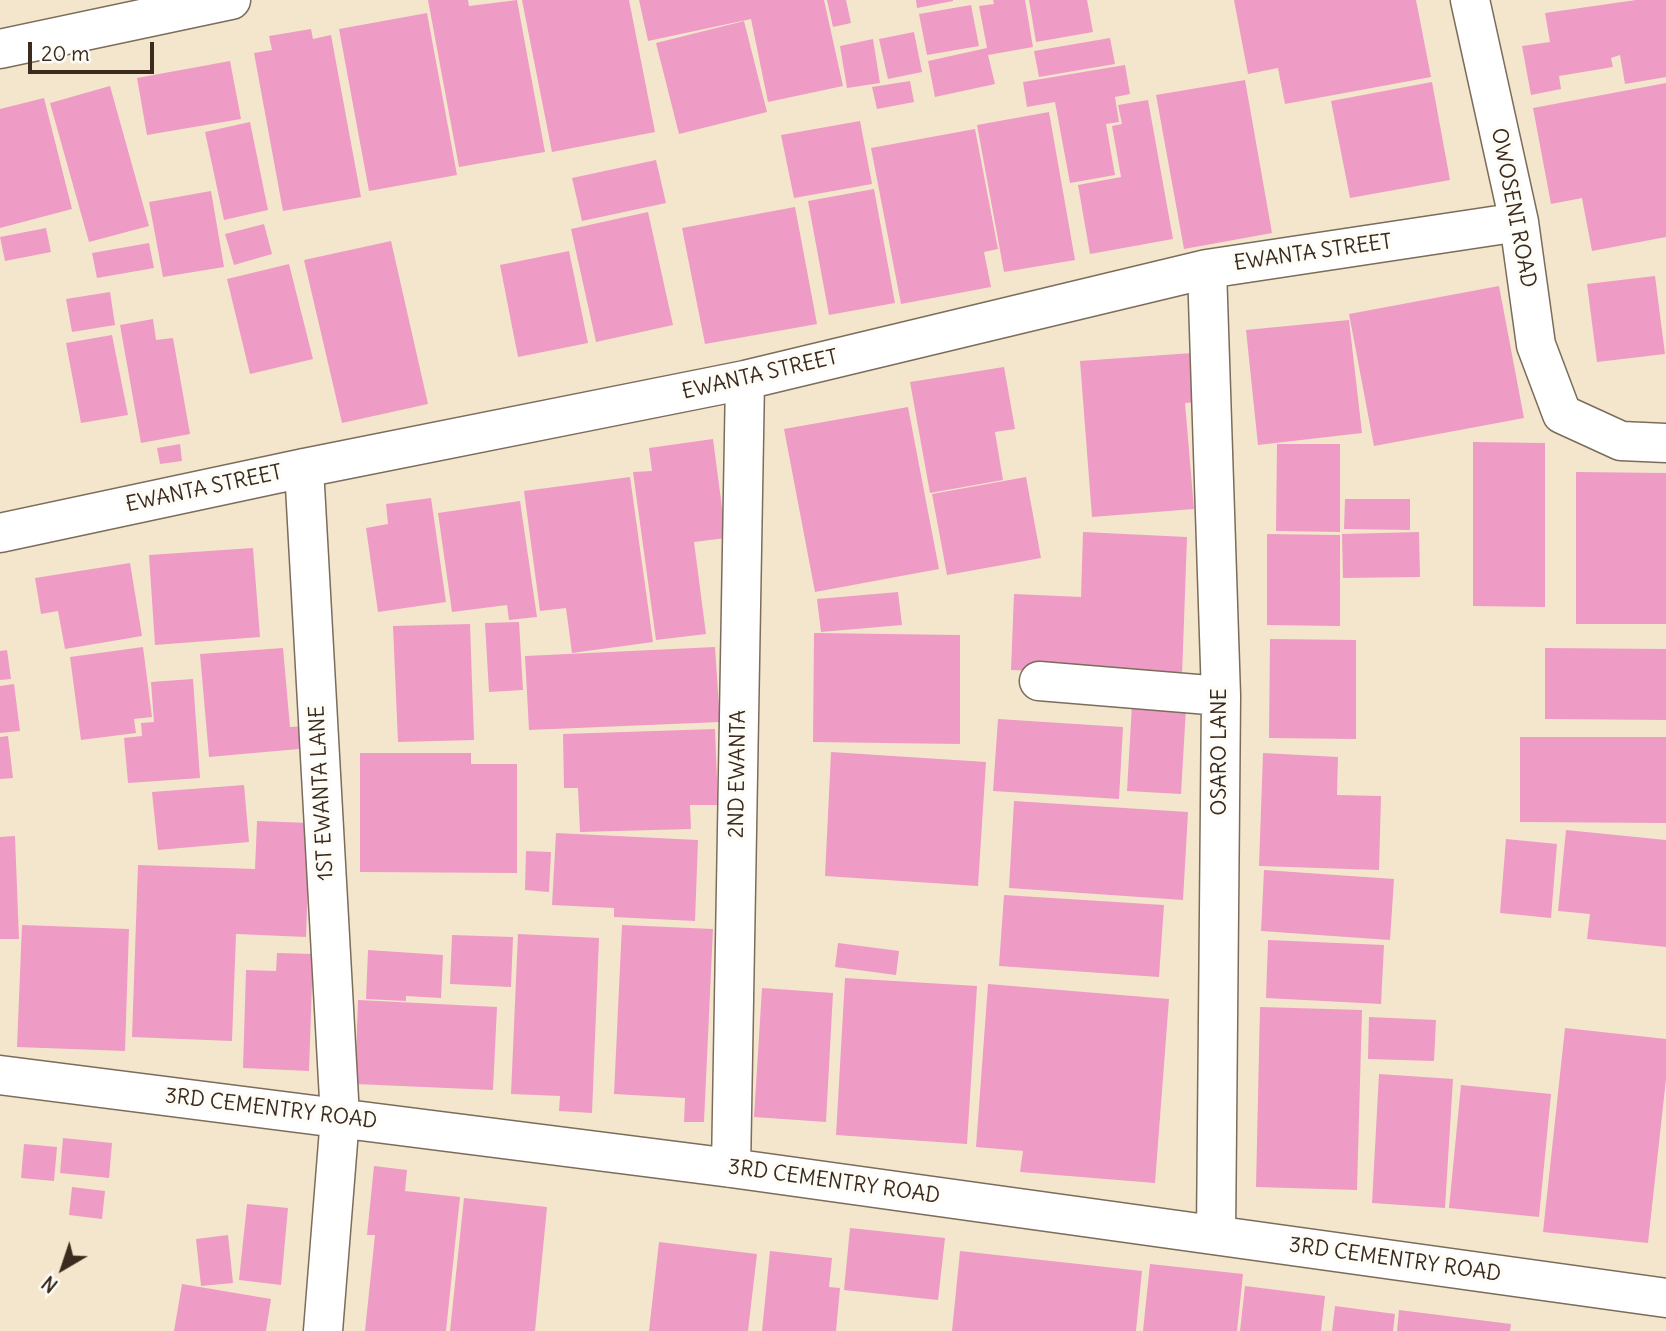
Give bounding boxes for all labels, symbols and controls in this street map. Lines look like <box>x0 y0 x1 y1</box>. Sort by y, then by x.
scale bar <box>32 28 158 72</box>
text: 20 m <box>41 40 90 67</box>
street label: OWOSENI ROAD <box>1485 126 1541 290</box>
street label: EWANTA STREET <box>1232 229 1394 277</box>
street label: EWANTA STREET <box>680 345 840 405</box>
street label: EWANTA STREET <box>124 460 284 518</box>
street label: OSARO LANE <box>1207 688 1233 816</box>
street label: 1ST EWANTA LANE <box>305 705 339 881</box>
street label: 2ND EWANTA <box>724 710 752 838</box>
street label: 3RD CEMENTRY ROAD <box>163 1083 379 1135</box>
street label: 3RD CEMENTRY ROAD <box>726 1155 942 1209</box>
north arrow <box>28 1233 98 1303</box>
street label: 3RD CEMENTRY ROAD <box>1287 1233 1503 1287</box>
text: N <box>37 1271 62 1298</box>

